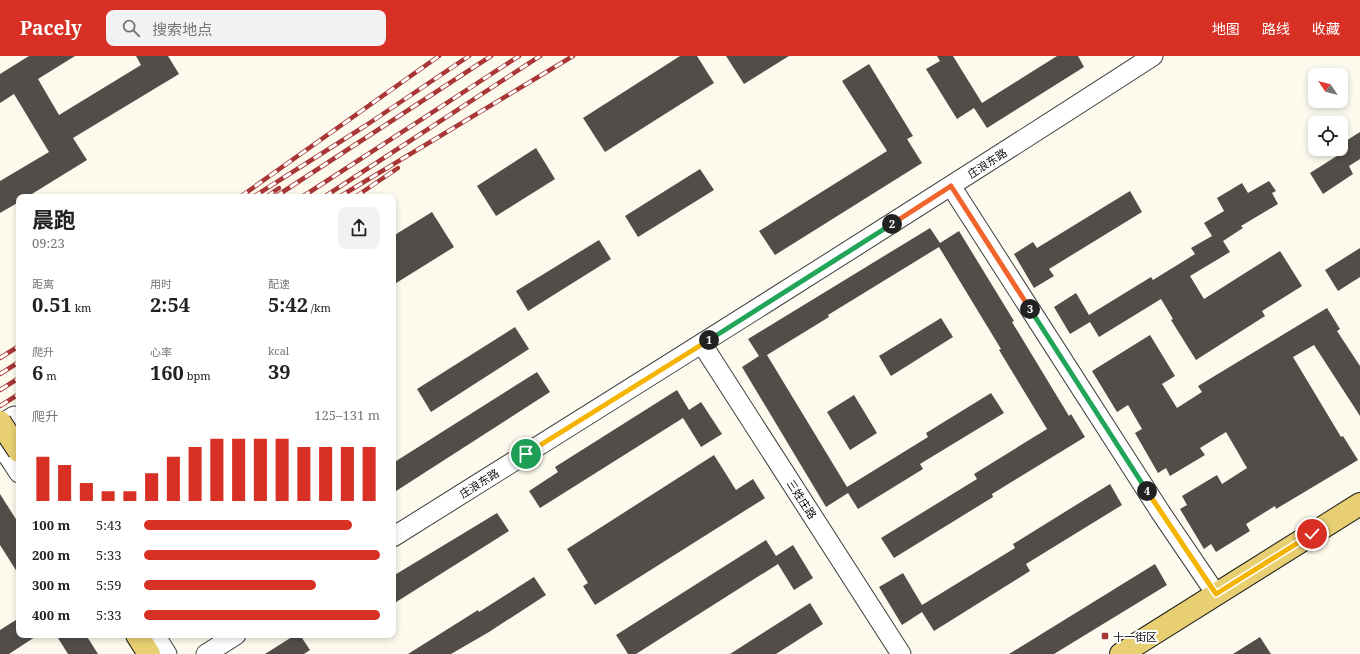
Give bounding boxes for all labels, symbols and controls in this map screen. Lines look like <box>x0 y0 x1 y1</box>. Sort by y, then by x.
search box <box>106 10 386 46</box>
text: Pacely <box>20 15 82 41</box>
icon: search <box>120 17 142 39</box>
text: 搜索地点 <box>152 19 212 39</box>
text: 地图 <box>1212 19 1240 38</box>
text: 路线 <box>1262 19 1290 38</box>
text: 收藏 <box>1312 19 1340 38</box>
north arrow <box>1308 68 1348 108</box>
map controls <box>1308 68 1348 156</box>
button: locate <box>1308 116 1348 156</box>
street label: 庄浪东路 <box>964 145 1010 181</box>
text: 晨跑 <box>32 204 76 234</box>
button: share <box>338 207 380 249</box>
pin: 2 <box>882 214 902 234</box>
text: 2 <box>889 216 895 231</box>
text: 09:23 <box>32 234 65 252</box>
text: 距离 <box>32 276 54 291</box>
text: 用时 <box>150 276 172 291</box>
text: 配速 <box>268 276 290 291</box>
text: 0.51 <box>32 291 72 318</box>
text: 2:54 <box>150 291 190 318</box>
text: 5:42 <box>268 291 308 318</box>
pin: 3 <box>1020 299 1040 319</box>
text: km <box>72 300 91 315</box>
text: /km <box>308 300 331 315</box>
text: 3 <box>1027 301 1033 316</box>
pin: 1 <box>699 330 719 350</box>
text: 1 <box>706 332 712 347</box>
text: kcal <box>268 343 289 358</box>
text: 爬升 <box>32 344 54 359</box>
text: 心率 <box>150 344 172 359</box>
text: 39 <box>268 358 291 385</box>
text: 6 <box>32 359 43 386</box>
text: 160 <box>150 359 184 386</box>
text: m <box>43 368 57 383</box>
text: bpm <box>184 368 211 383</box>
text: 125–131 m <box>314 406 380 424</box>
text: 爬升 <box>32 407 58 425</box>
pin <box>509 437 543 471</box>
icon: arrive <box>515 443 537 465</box>
street label: 庄浪东路 <box>456 465 502 501</box>
street label: 三姓庄路 <box>784 476 820 522</box>
pin: 4 <box>1137 481 1157 501</box>
text: 4 <box>1144 483 1150 498</box>
text: 100 m <box>32 516 70 534</box>
text: 5:43 <box>96 516 122 534</box>
pin <box>1295 517 1329 551</box>
icon: check <box>1301 523 1323 545</box>
text: 200 m <box>32 546 70 564</box>
text: 5:33 <box>96 546 122 564</box>
text: 300 m <box>32 576 70 594</box>
text: 5:59 <box>96 576 122 594</box>
text: 400 m <box>32 606 70 624</box>
text: 5:33 <box>96 606 122 624</box>
place label: 十一街区 <box>1113 629 1157 644</box>
marker: 十一街区 <box>1100 631 1110 641</box>

